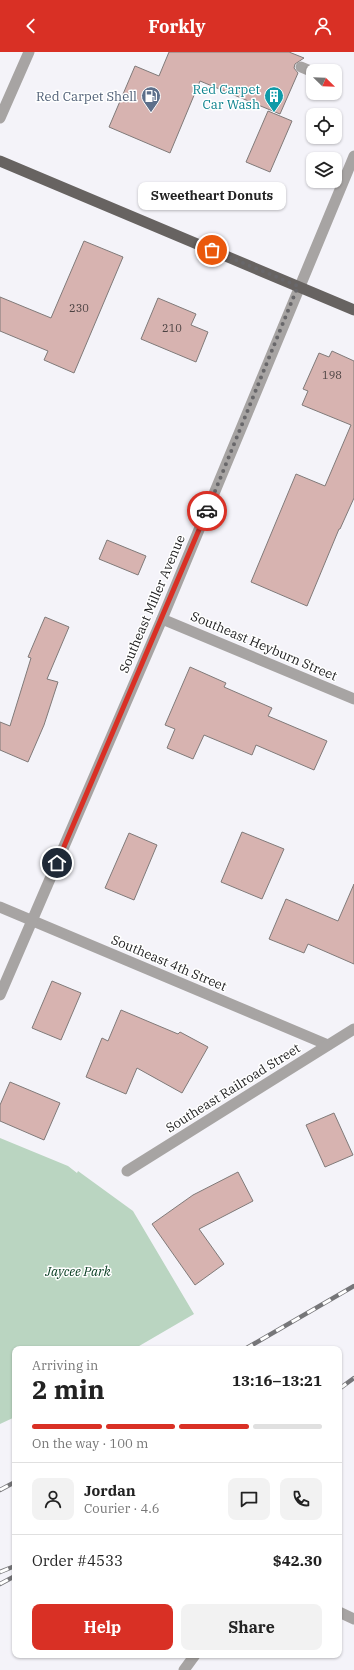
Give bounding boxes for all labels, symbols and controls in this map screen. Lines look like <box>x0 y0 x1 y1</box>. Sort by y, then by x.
icon: back <box>20 15 42 37</box>
text: Forkly <box>148 15 206 38</box>
icon: person <box>312 15 334 37</box>
north arrow <box>306 64 342 100</box>
map controls <box>306 64 342 188</box>
place label: Red Carpet Car Wash <box>193 81 260 113</box>
fuel station icon: Red Carpet Shell <box>140 85 162 113</box>
building icon: Red Carpet Car Wash <box>263 85 285 113</box>
place label: Red Carpet Shell <box>36 88 137 105</box>
button: locate <box>306 108 342 144</box>
button: layers <box>306 152 342 188</box>
callout: Sweetheart Donuts <box>138 182 286 210</box>
text: Sweetheart Donuts <box>151 187 273 204</box>
pin <box>195 233 229 267</box>
icon: bag <box>201 239 223 261</box>
house number: 230 <box>69 301 89 315</box>
house number: 210 <box>162 321 182 335</box>
house number: 198 <box>322 368 342 382</box>
courier <box>187 491 227 531</box>
icon: car <box>196 500 218 522</box>
street label: Southeast Miller Avenue <box>115 532 189 676</box>
street label: Southeast Heyburn Street <box>188 607 340 685</box>
pin <box>40 846 74 880</box>
icon: home <box>46 852 68 874</box>
street label: Southeast 4th Street <box>109 931 230 995</box>
street label: Southeast Railroad Street <box>163 1039 304 1136</box>
park label: Jaycee Park <box>44 1263 111 1280</box>
text: Arriving in <box>32 1357 98 1374</box>
text: 13:16–13:21 <box>232 1371 322 1390</box>
text: 2 min <box>32 1372 105 1406</box>
text: On the way · 100 m <box>32 1435 148 1452</box>
button: person <box>32 1478 74 1520</box>
button: chat <box>228 1478 270 1520</box>
button: phone <box>280 1478 322 1520</box>
text: Jordan <box>84 1481 136 1500</box>
text: Courier · 4.6 <box>84 1500 160 1517</box>
text: Order #4533 <box>32 1551 123 1570</box>
text: $42.30 <box>273 1551 322 1570</box>
button: Help <box>32 1604 173 1650</box>
button: Share <box>181 1604 322 1650</box>

